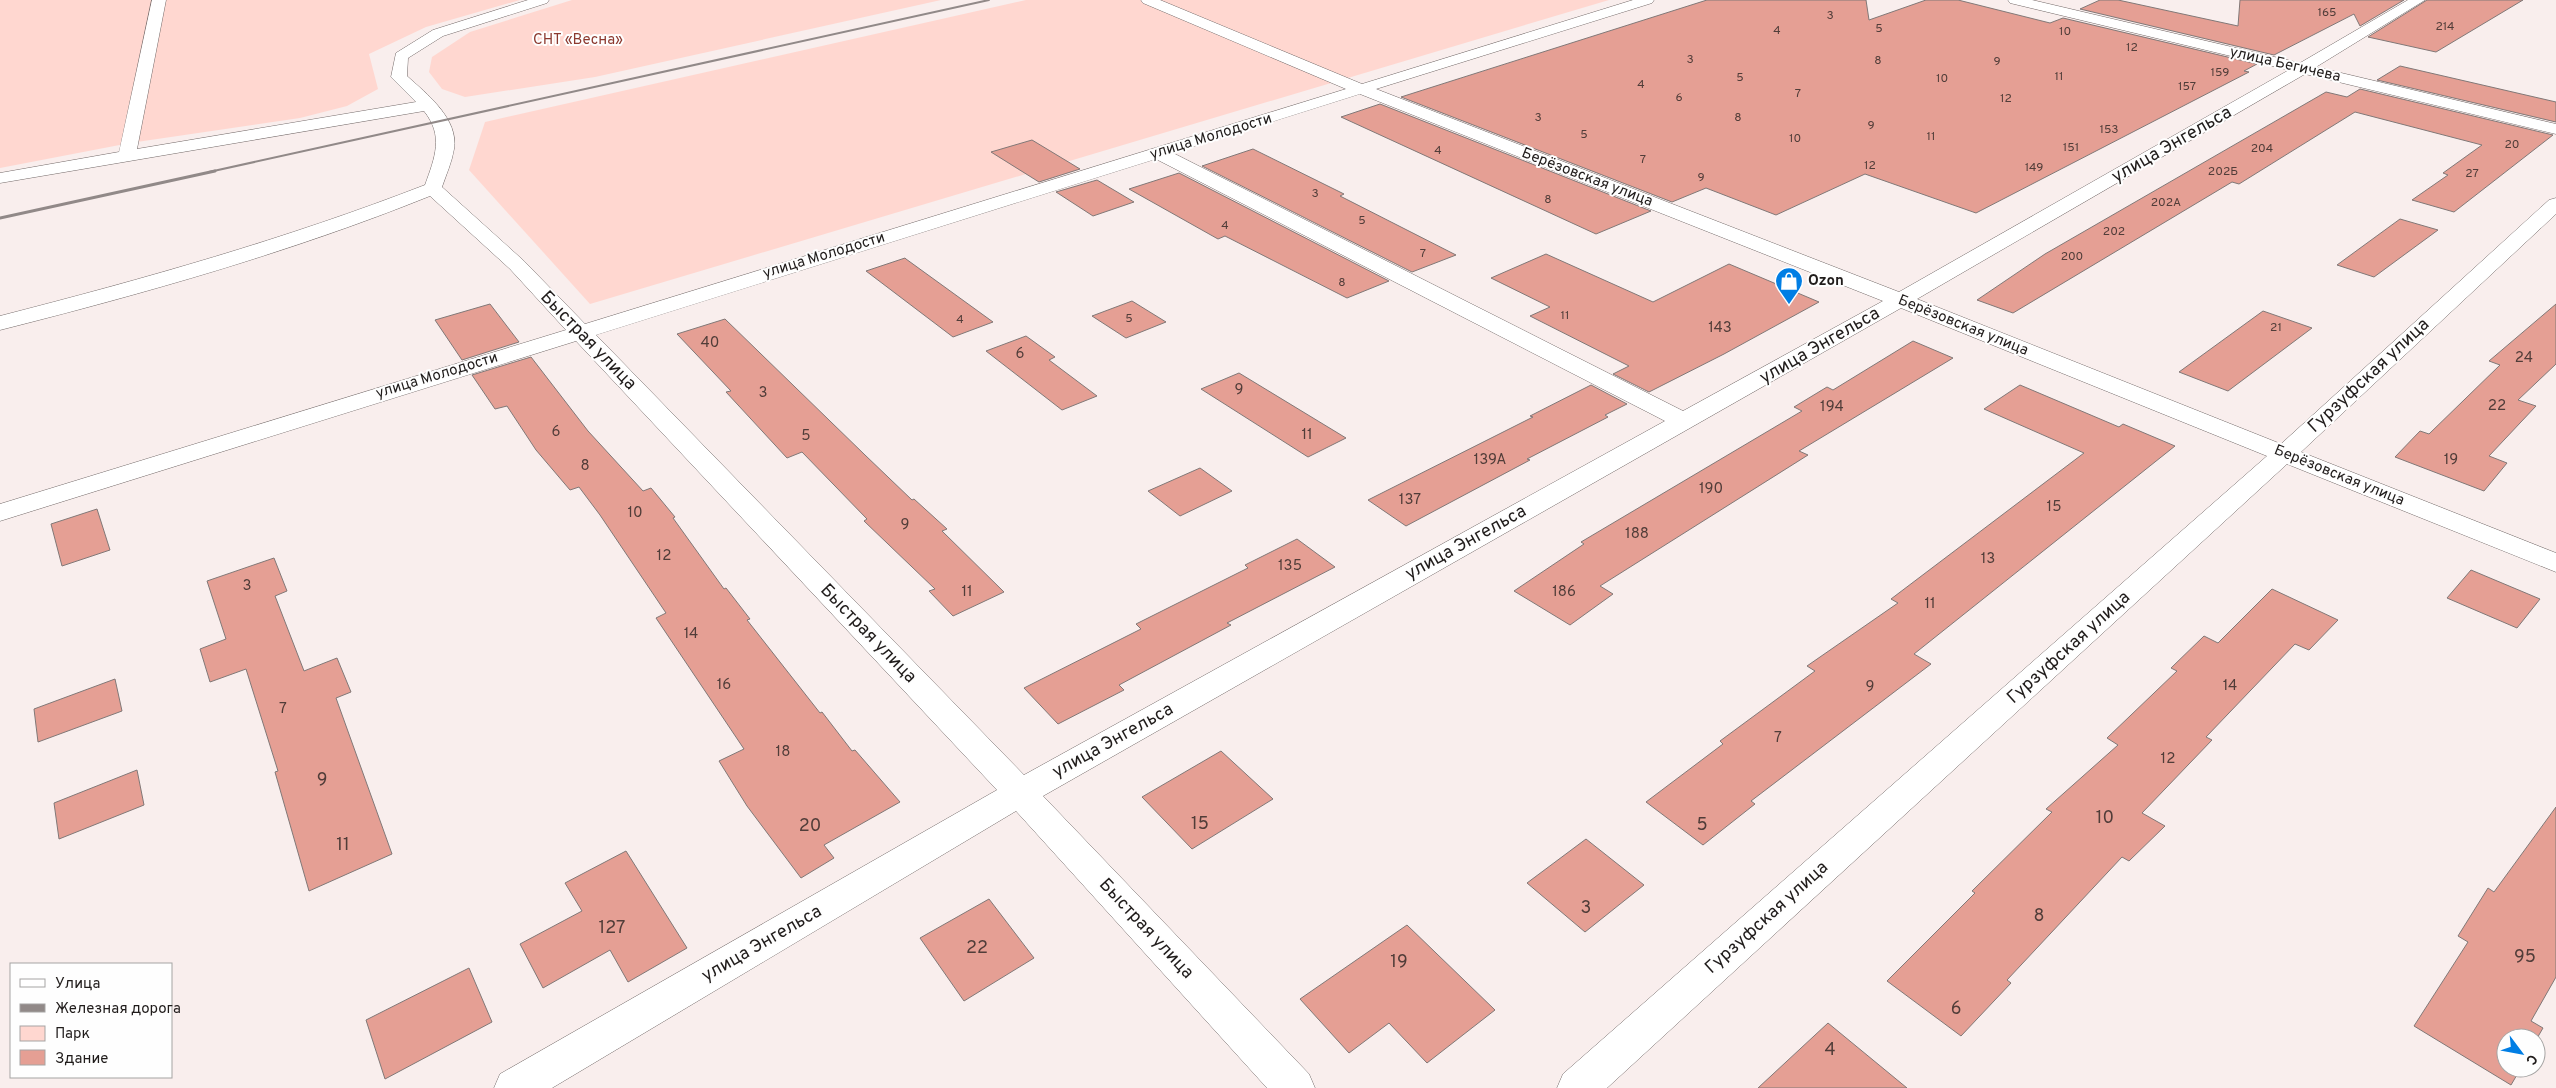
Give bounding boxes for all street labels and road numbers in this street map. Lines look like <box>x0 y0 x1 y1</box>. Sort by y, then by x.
street label: улица Бегичева <box>2228 43 2342 87</box>
street label: улица Энгельса <box>2108 101 2236 189</box>
street label: улица Молодости <box>1148 109 1274 165</box>
street label: Берёзовская улица <box>1519 144 1655 212</box>
street label: улица Молодости <box>761 228 887 284</box>
street label: Быстрая улица <box>535 286 641 396</box>
street label: Берёзовская улица <box>1895 291 2031 361</box>
street label: улица Энгельса <box>1756 302 1884 390</box>
street label: Гурзуфская улица <box>2303 314 2435 438</box>
street label: улица Молодости <box>374 348 500 404</box>
street label: Берёзовская улица <box>2271 441 2407 511</box>
street label: улица Энгельса <box>1401 500 1531 586</box>
street label: Быстрая улица <box>815 579 921 689</box>
street label: Гурзуфская улица <box>2002 586 2136 710</box>
street label: улица Энгельса <box>1048 698 1178 784</box>
street label: Гурзуфская улица <box>1700 856 1834 980</box>
street label: Быстрая улица <box>1093 874 1199 984</box>
street label: улица Энгельса <box>698 900 826 988</box>

